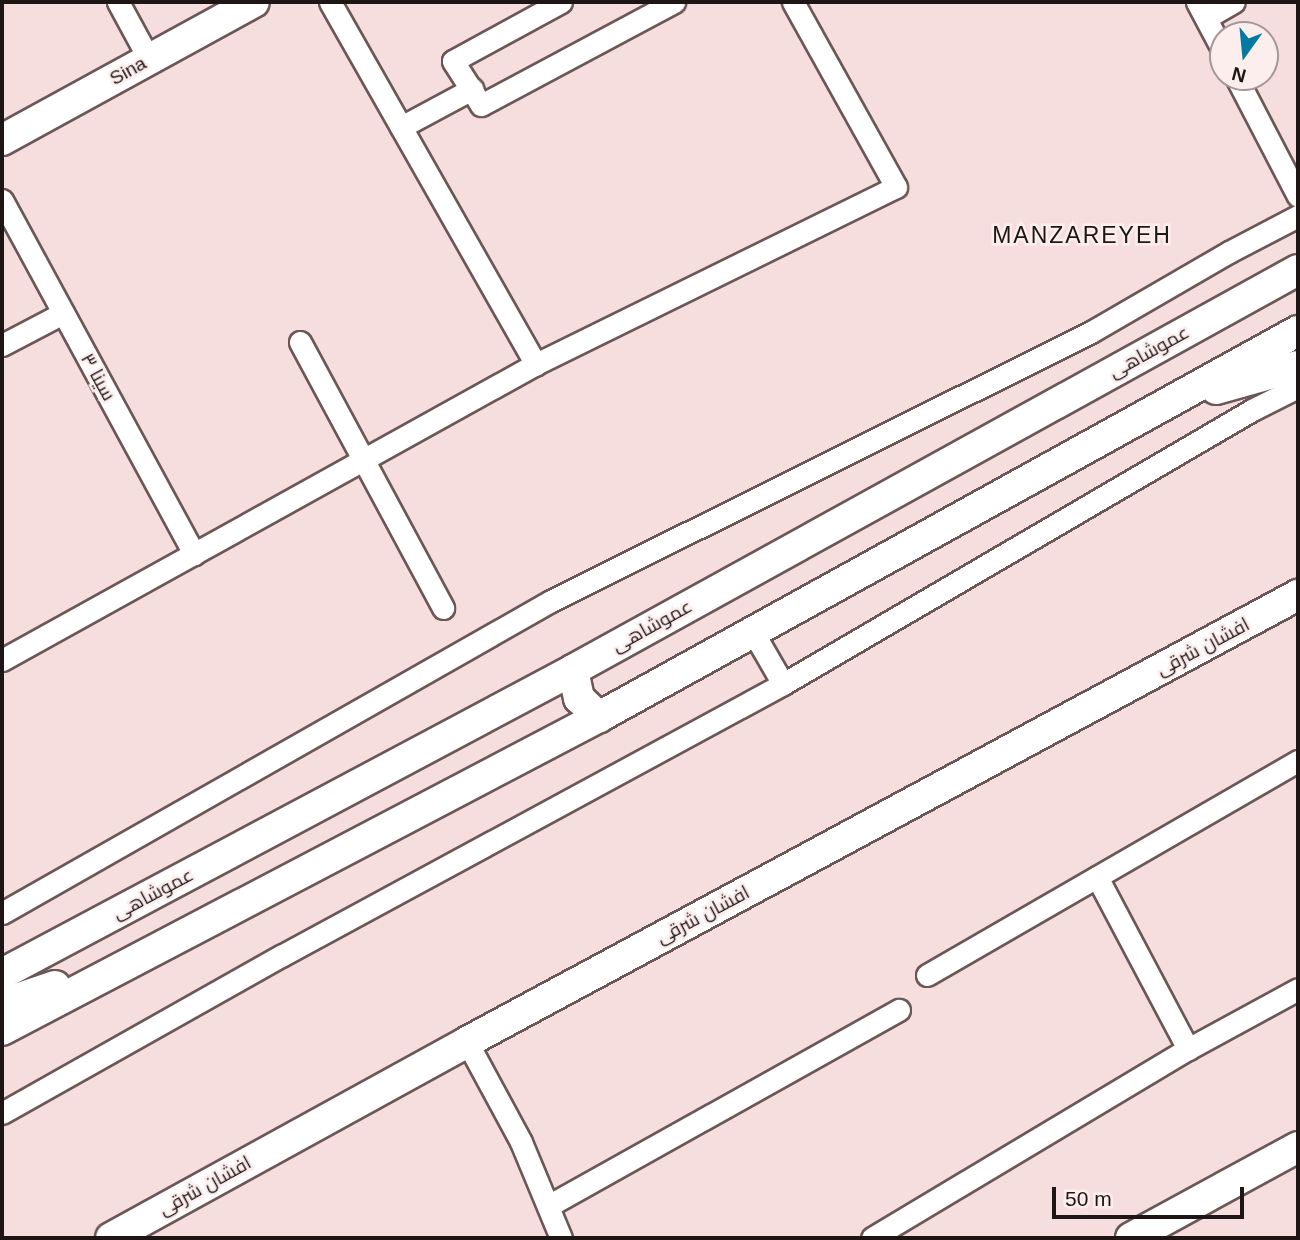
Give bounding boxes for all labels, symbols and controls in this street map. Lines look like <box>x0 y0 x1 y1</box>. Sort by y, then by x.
north arrow <box>1209 21 1279 91</box>
street label: Sina <box>106 52 150 90</box>
text: N <box>1230 63 1248 87</box>
district label: MANZAREYEH <box>993 221 1171 249</box>
street label: عموشاهی <box>1105 321 1193 383</box>
street label: سینا ۳ <box>76 349 120 405</box>
street label: عموشاهی <box>608 595 696 657</box>
street label: افشان شرقی <box>1153 613 1253 681</box>
street label: عموشاهی <box>109 863 197 925</box>
street label: افشان شرقی <box>653 881 753 949</box>
street label: افشان شرقی <box>155 1151 255 1221</box>
scale bar <box>1055 1174 1248 1218</box>
text: 50 m <box>1065 1187 1112 1210</box>

